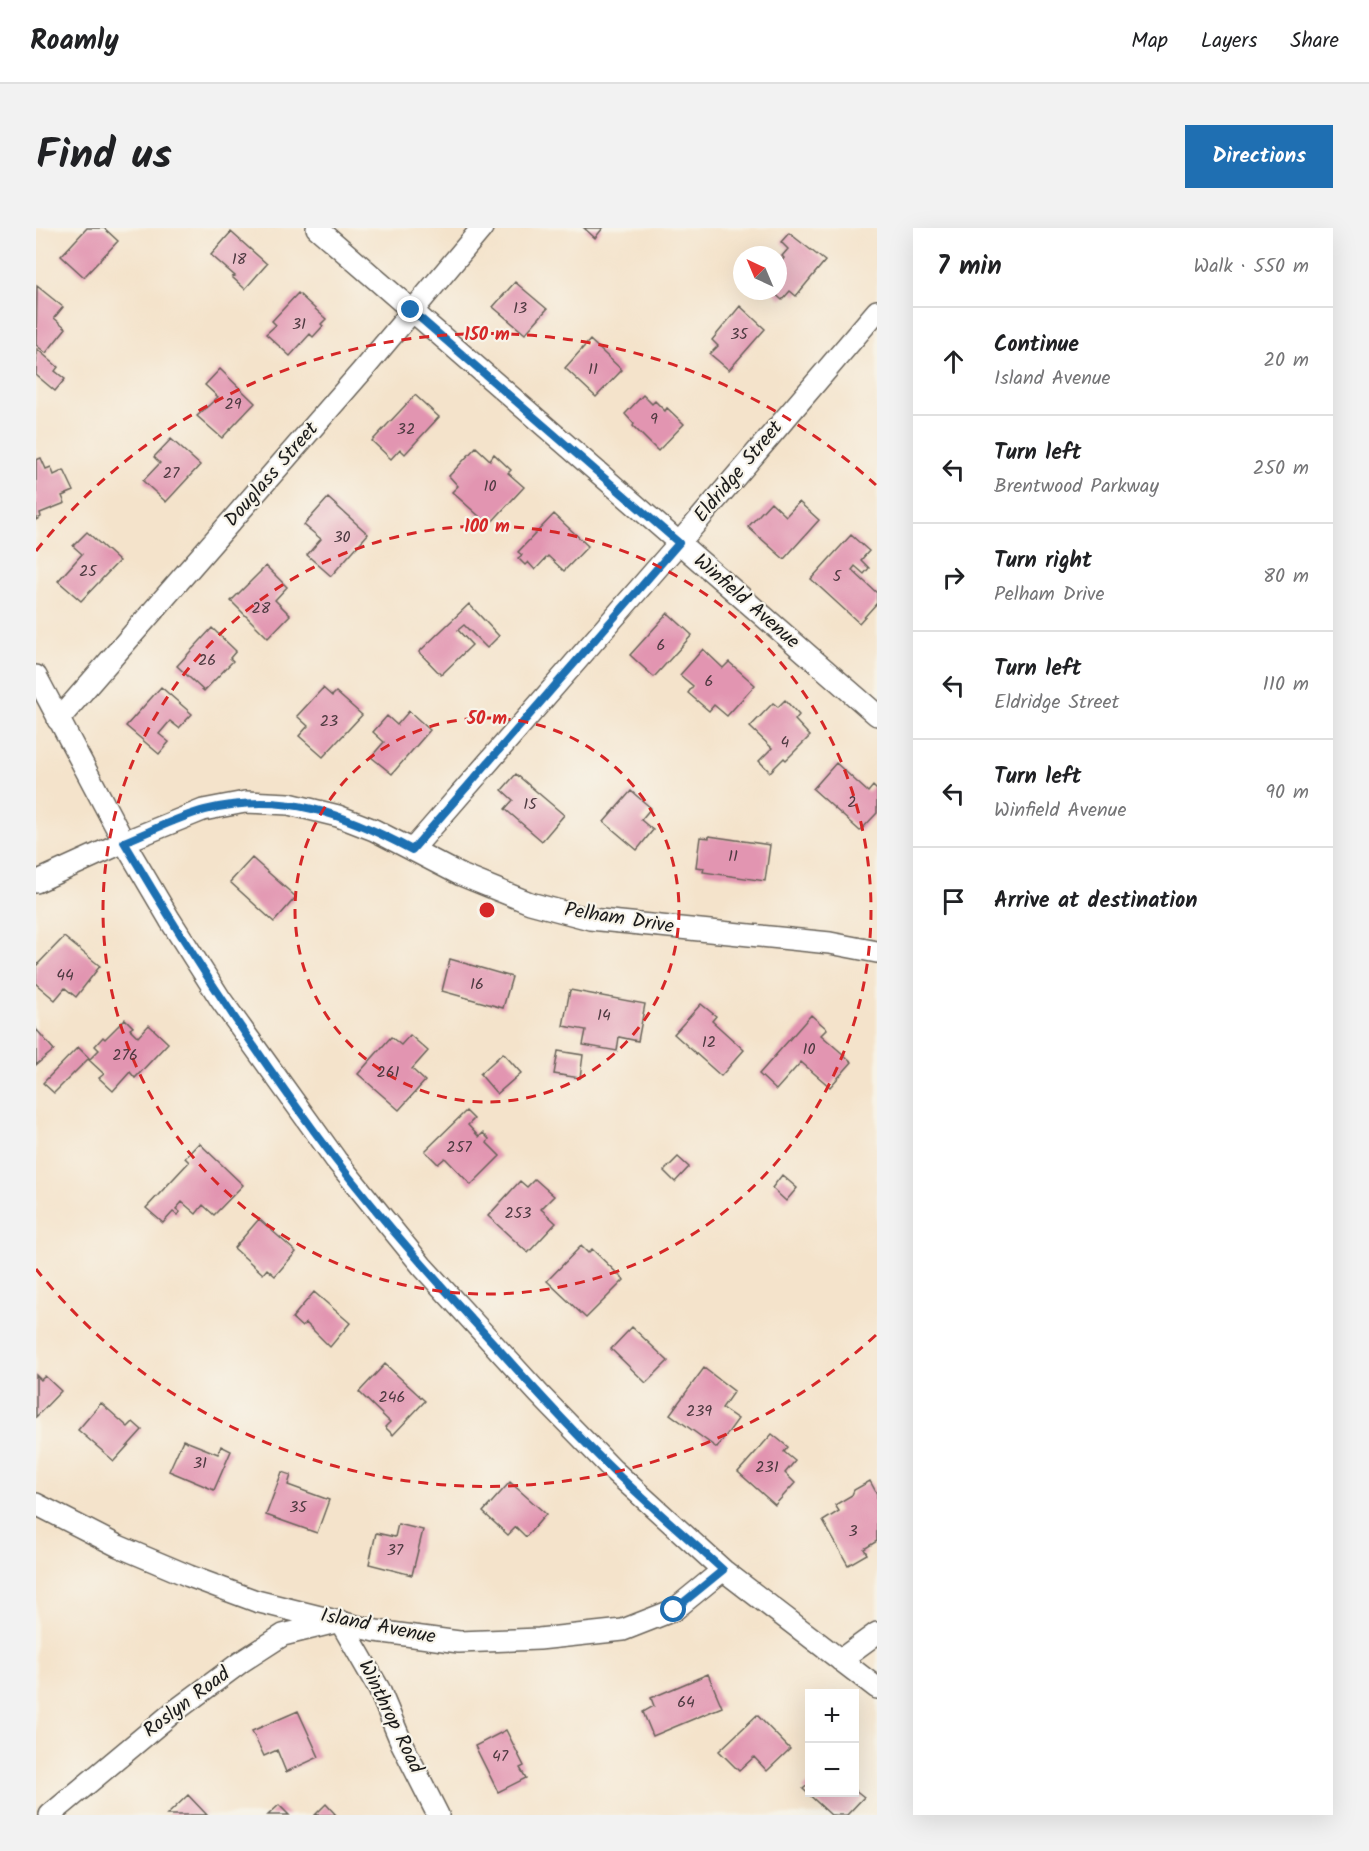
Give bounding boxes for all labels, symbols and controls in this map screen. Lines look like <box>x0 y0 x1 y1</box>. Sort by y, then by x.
text: Roamly <box>30 19 119 64</box>
text: Map <box>1131 25 1168 58</box>
text: Layers <box>1201 25 1257 58</box>
text: Share <box>1290 25 1339 58</box>
text: Find us <box>36 123 172 190</box>
button: Directions <box>1185 125 1333 188</box>
north arrow <box>733 246 787 300</box>
text: 7 min <box>937 246 1002 288</box>
house number: 18 <box>232 247 247 272</box>
text: Walk · 550 m <box>1194 251 1309 283</box>
route end <box>397 296 423 322</box>
house number: 13 <box>513 296 527 321</box>
house number: 31 <box>292 312 306 337</box>
text: 150 m <box>464 321 510 350</box>
house number: 35 <box>730 322 749 347</box>
text: Continue <box>994 328 1079 363</box>
icon: ahead <box>937 345 970 378</box>
text: 20 m <box>1263 345 1309 377</box>
house number: 11 <box>588 357 598 382</box>
text: Island Avenue <box>994 363 1111 395</box>
house number: 29 <box>224 392 242 417</box>
house number: 9 <box>650 407 658 432</box>
street label: Eldridge Street <box>687 414 792 530</box>
street label: Douglass Street <box>217 415 327 535</box>
house number: 32 <box>397 417 415 442</box>
text: Turn left <box>994 436 1081 471</box>
icon: left <box>937 453 970 486</box>
text: 250 m <box>1253 453 1309 485</box>
house number: 27 <box>163 461 180 486</box>
text: Brentwood Parkway <box>994 471 1159 503</box>
house number: 10 <box>483 474 497 499</box>
text: 100 m <box>464 513 510 542</box>
house number: 30 <box>333 525 351 550</box>
text: Turn right <box>994 544 1092 579</box>
street label: Winfield Avenue <box>686 546 806 658</box>
house number: 25 <box>79 559 98 584</box>
icon: right <box>937 561 970 594</box>
text: 80 m <box>1263 561 1309 593</box>
house number: 5 <box>833 564 843 589</box>
text: Pelham Drive <box>994 579 1105 611</box>
house number: 28 <box>252 596 271 621</box>
house number: 6 <box>657 633 665 658</box>
house number: 26 <box>198 648 216 673</box>
text: Turn left <box>994 652 1081 687</box>
house number: 6 <box>705 669 713 694</box>
icon: left <box>937 669 970 702</box>
text: 110 m <box>1263 669 1309 701</box>
text: Eldridge Street <box>994 687 1119 719</box>
text: 50 m <box>466 705 507 734</box>
house number: 23 <box>320 709 338 734</box>
house number: 4 <box>781 730 790 755</box>
text: Turn left <box>994 760 1081 795</box>
icon: left <box>937 777 970 810</box>
text: 90 m <box>1265 777 1309 809</box>
house number: 2 <box>847 790 857 815</box>
house number: 15 <box>523 792 538 817</box>
text: Winfield Avenue <box>994 795 1126 827</box>
house number: 11 <box>728 844 738 869</box>
text: Arrive at destination <box>994 884 1197 919</box>
icon: arrive <box>937 885 970 918</box>
street label: Pelham Drive <box>562 895 676 943</box>
centre of rings <box>477 900 497 920</box>
house number: 44 <box>56 963 74 988</box>
house number: 16 <box>470 972 484 997</box>
house number: 14 <box>597 1003 611 1028</box>
house number: 12 <box>702 1030 716 1055</box>
house number: 10 <box>802 1037 816 1062</box>
house number: 276 <box>112 1043 138 1068</box>
house number: 261 <box>376 1060 400 1085</box>
house number: 257 <box>446 1135 472 1160</box>
house number: 253 <box>504 1201 532 1226</box>
house number: 246 <box>378 1385 406 1410</box>
house number: 239 <box>686 1399 712 1424</box>
house number: 31 <box>193 1451 207 1476</box>
house number: 231 <box>755 1455 779 1480</box>
house number: 35 <box>289 1495 308 1520</box>
house number: 3 <box>848 1519 858 1544</box>
house number: 37 <box>387 1538 404 1563</box>
route start <box>660 1596 686 1622</box>
street label: Island Avenue <box>318 1600 438 1654</box>
street label: Winthrop Road <box>349 1655 432 1780</box>
street label: Roslyn Road <box>137 1659 238 1747</box>
map controls <box>805 1689 859 1797</box>
button: + <box>805 1689 859 1743</box>
house number: 64 <box>677 1690 695 1715</box>
button: − <box>805 1743 859 1797</box>
house number: 47 <box>492 1744 509 1769</box>

